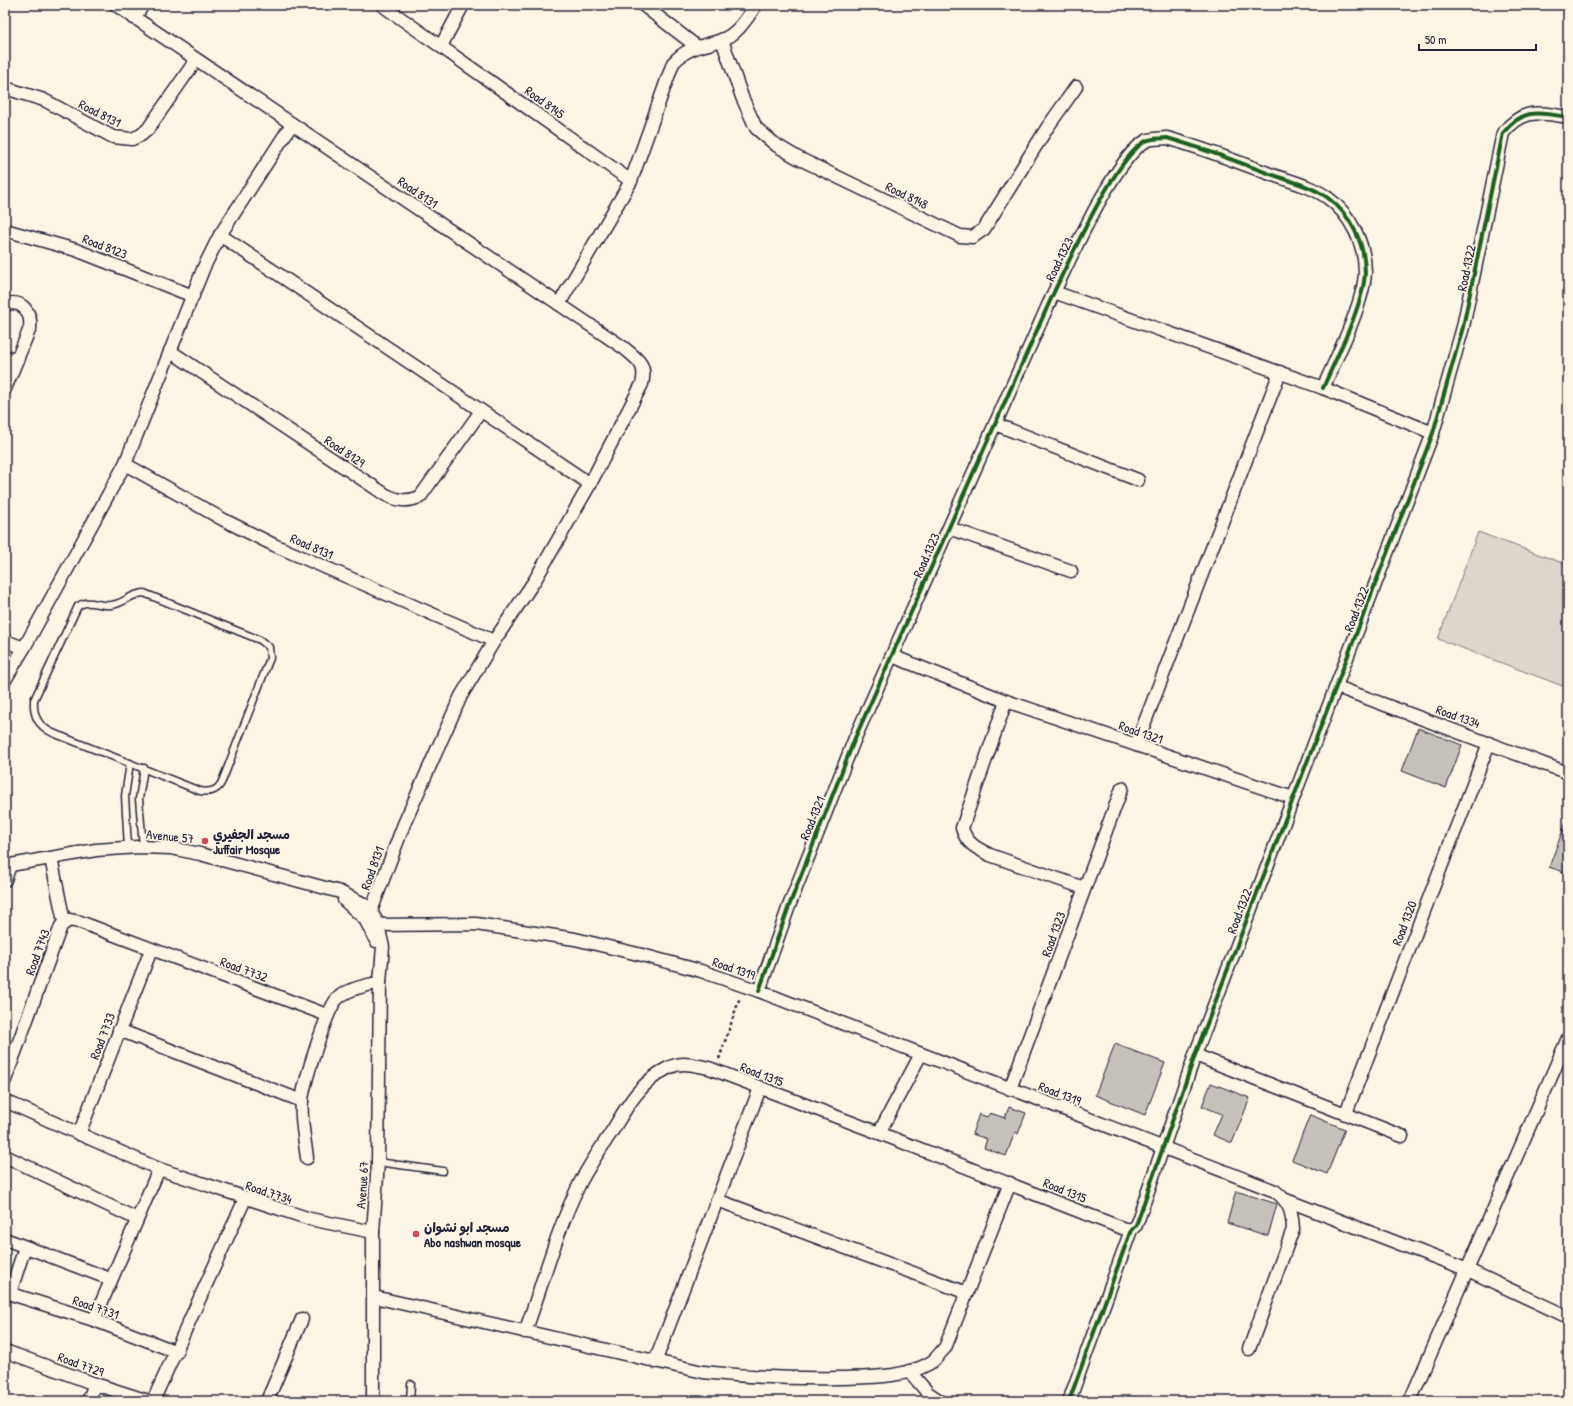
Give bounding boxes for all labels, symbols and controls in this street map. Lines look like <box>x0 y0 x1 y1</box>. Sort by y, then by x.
scale bar <box>1419 26 1536 52</box>
text: 50 m <box>1425 31 1446 48</box>
street label: Road 8145 <box>521 81 569 123</box>
street label: Road 8131 <box>76 95 124 131</box>
street label: Road 8131 <box>394 172 442 212</box>
street label: Road 8148 <box>883 177 932 213</box>
street label: Road 8123 <box>80 229 130 263</box>
street label: Road 1323 <box>1041 234 1077 284</box>
street label: Road 1322 <box>1452 243 1480 293</box>
street label: Road 8129 <box>321 431 369 471</box>
street label: Road 8131 <box>288 529 337 564</box>
street label: Road 1323 <box>908 530 944 580</box>
street label: Road 1322 <box>1339 584 1373 634</box>
street label: Road 1334 <box>1434 700 1483 732</box>
street label: Road 1321 <box>1116 716 1166 748</box>
street label: Road 1321 <box>795 793 829 843</box>
street label: Avenue 57 <box>145 825 195 847</box>
place label: مسجد الجفيري Juffair Mosque <box>213 825 290 859</box>
marker: مسجد الجفيري Juffair Mosque <box>200 836 210 846</box>
street label: Road 8131 <box>356 843 388 892</box>
street label: Road 1322 <box>1222 886 1256 936</box>
street label: Road 1320 <box>1387 898 1421 948</box>
street label: Road 1323 <box>1037 909 1070 959</box>
street label: Road 7743 <box>20 926 54 978</box>
street label: Road 7732 <box>218 952 270 986</box>
street label: Road 1319 <box>710 952 758 984</box>
street label: Road 7733 <box>85 1010 119 1062</box>
street label: Road 1315 <box>738 1058 787 1091</box>
street label: Road 1319 <box>1036 1077 1084 1109</box>
street label: Avenue 67 <box>351 1161 373 1209</box>
street label: Road 1315 <box>1041 1173 1090 1207</box>
street label: Road 7734 <box>243 1176 295 1208</box>
place label: مسجد ابو نشوان Abo nashwan mosque <box>424 1218 522 1252</box>
marker: مسجد ابو نشوان Abo nashwan mosque <box>411 1229 421 1239</box>
street label: Road 7731 <box>71 1291 122 1323</box>
street label: Road 7729 <box>55 1347 107 1381</box>

